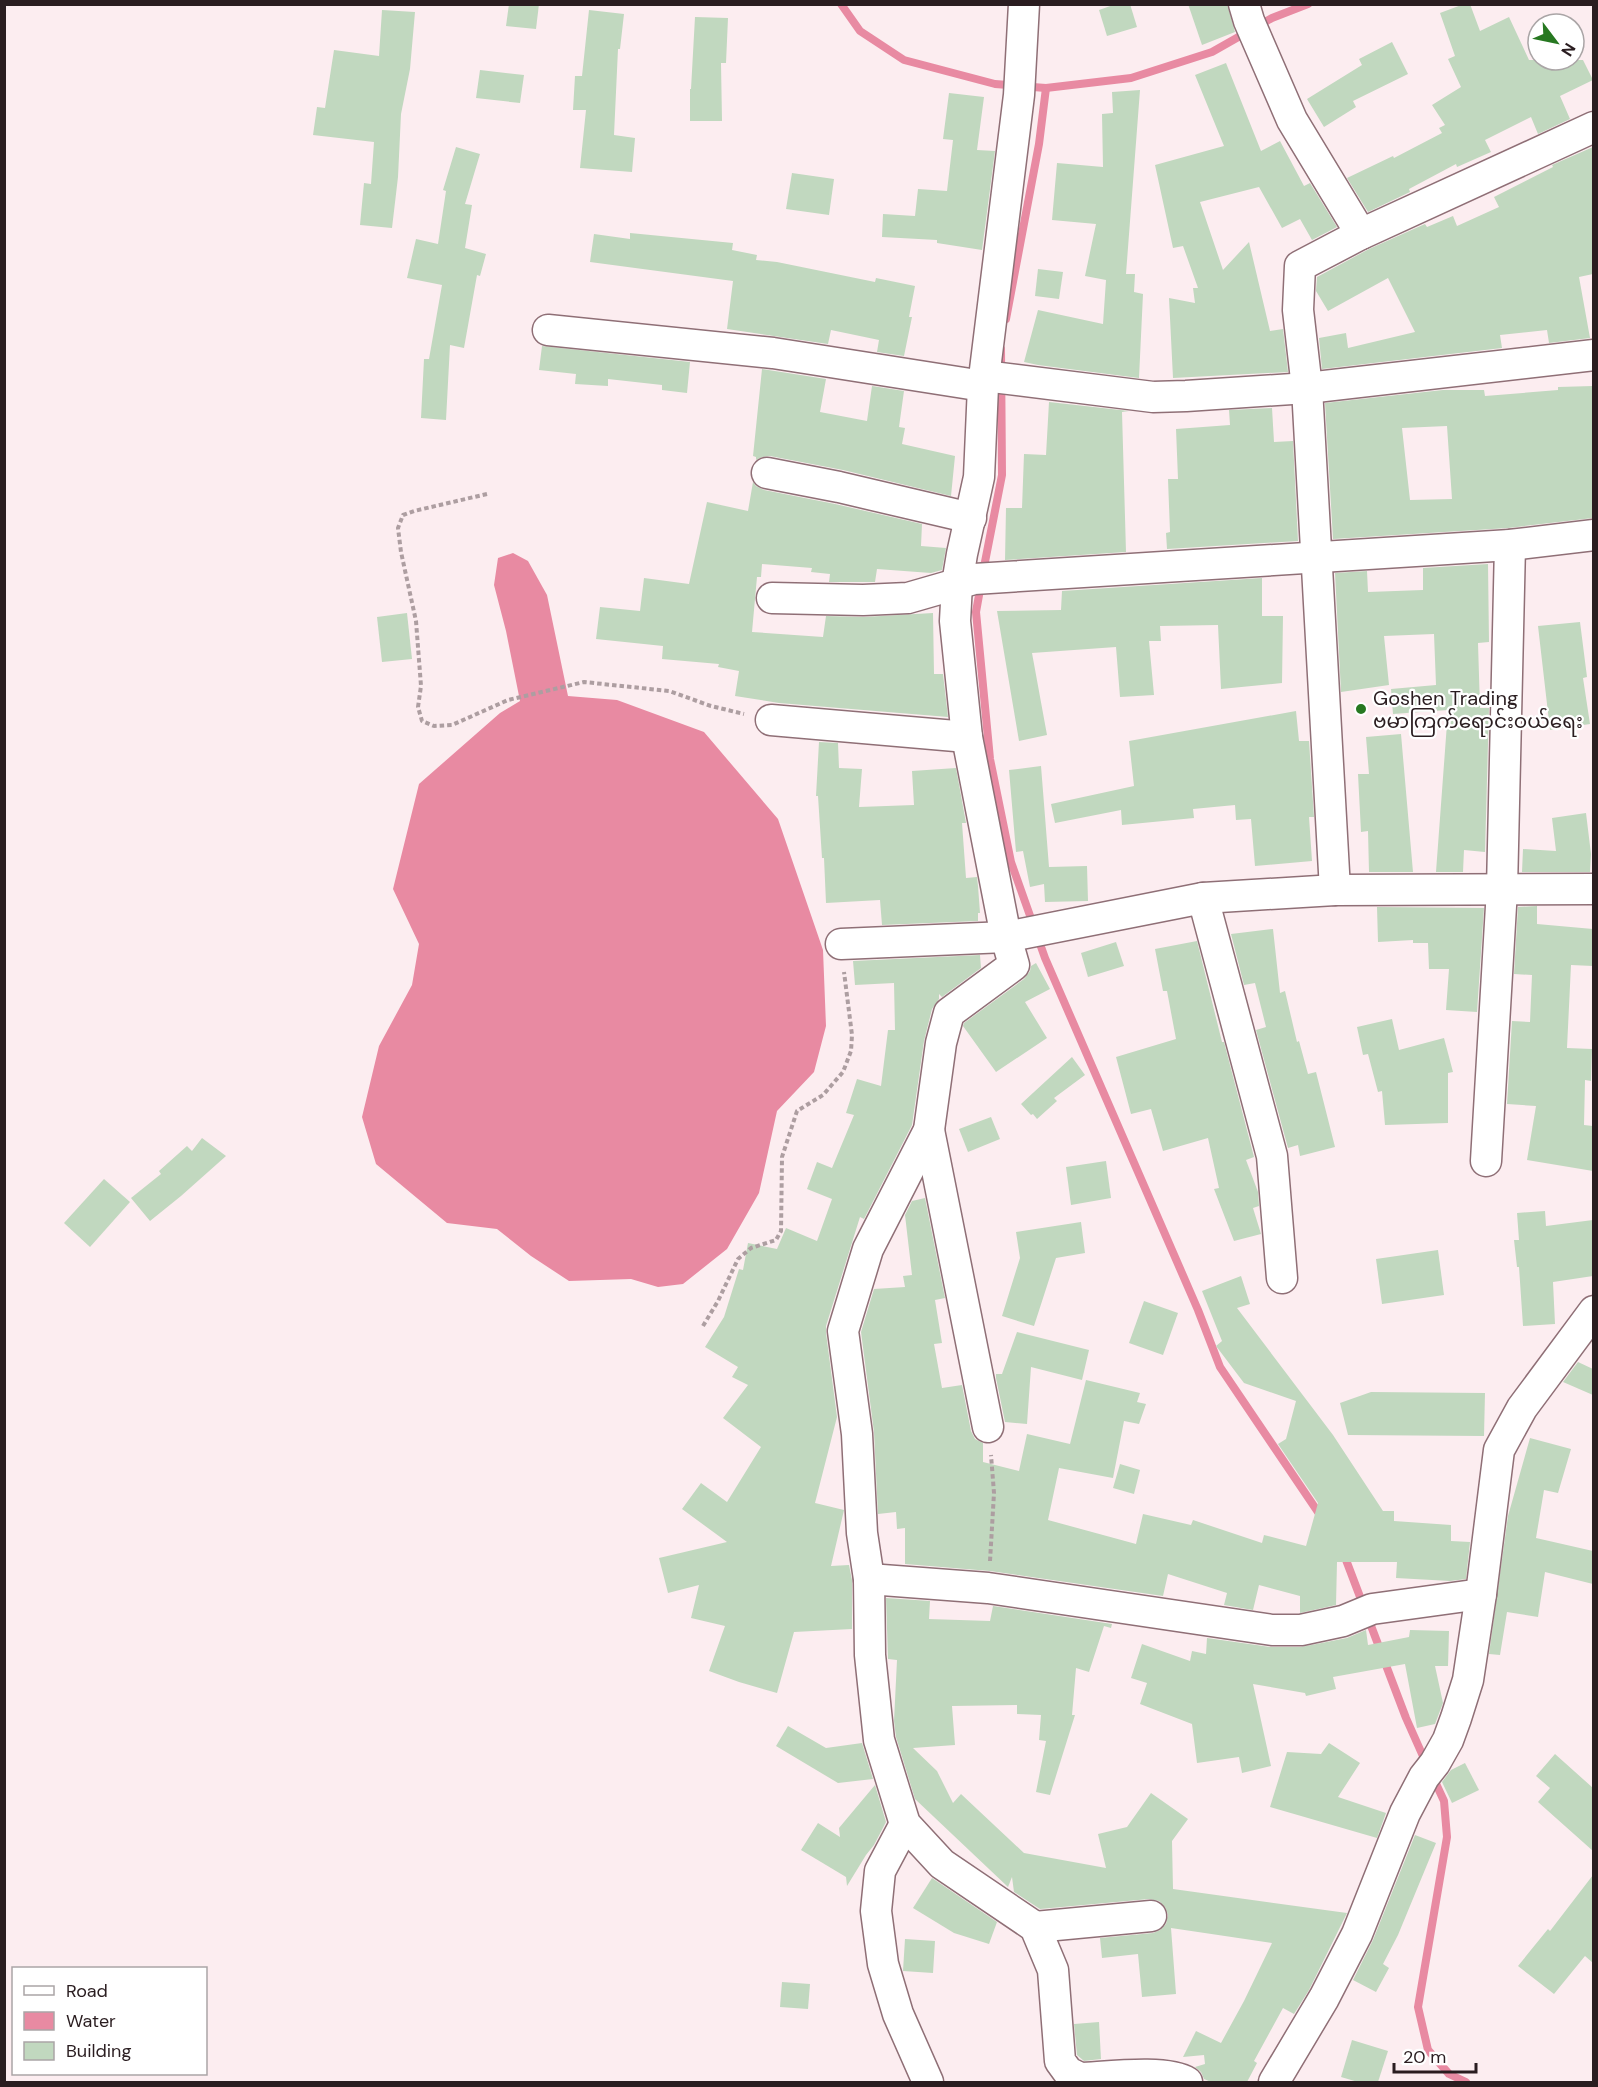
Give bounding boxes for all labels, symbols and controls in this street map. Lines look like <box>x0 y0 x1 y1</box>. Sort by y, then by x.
north arrow <box>1526 12 1586 72</box>
text: N <box>1556 39 1580 60</box>
place label: Goshen Trading ဗမာကြက်ရောင်းဝယ်ရေး <box>1373 685 1583 737</box>
marker: Goshen Trading ဗမာကြက်ရောင်းဝယ်ရေး <box>1354 702 1368 716</box>
legend <box>12 1967 207 2075</box>
text: Road <box>66 1979 108 2003</box>
text: Water <box>66 2009 116 2033</box>
scale bar <box>1394 2036 1476 2074</box>
text: Building <box>66 2039 131 2063</box>
text: 20 m <box>1403 2045 1446 2069</box>

